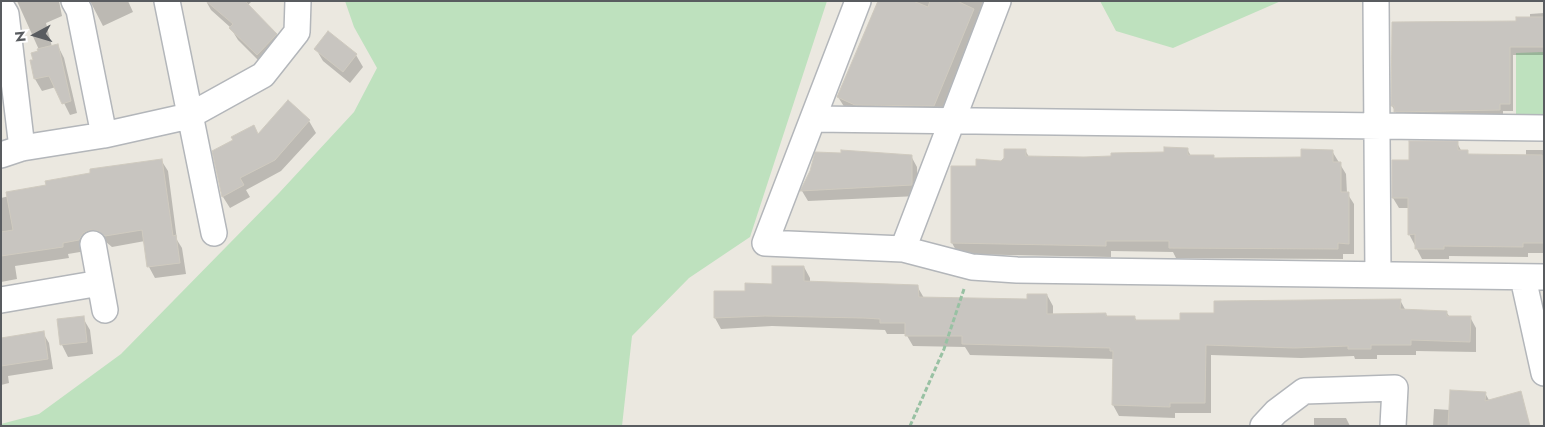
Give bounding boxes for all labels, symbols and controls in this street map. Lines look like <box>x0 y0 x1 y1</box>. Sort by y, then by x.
north arrow <box>10 10 60 60</box>
text: N <box>10 30 31 43</box>

